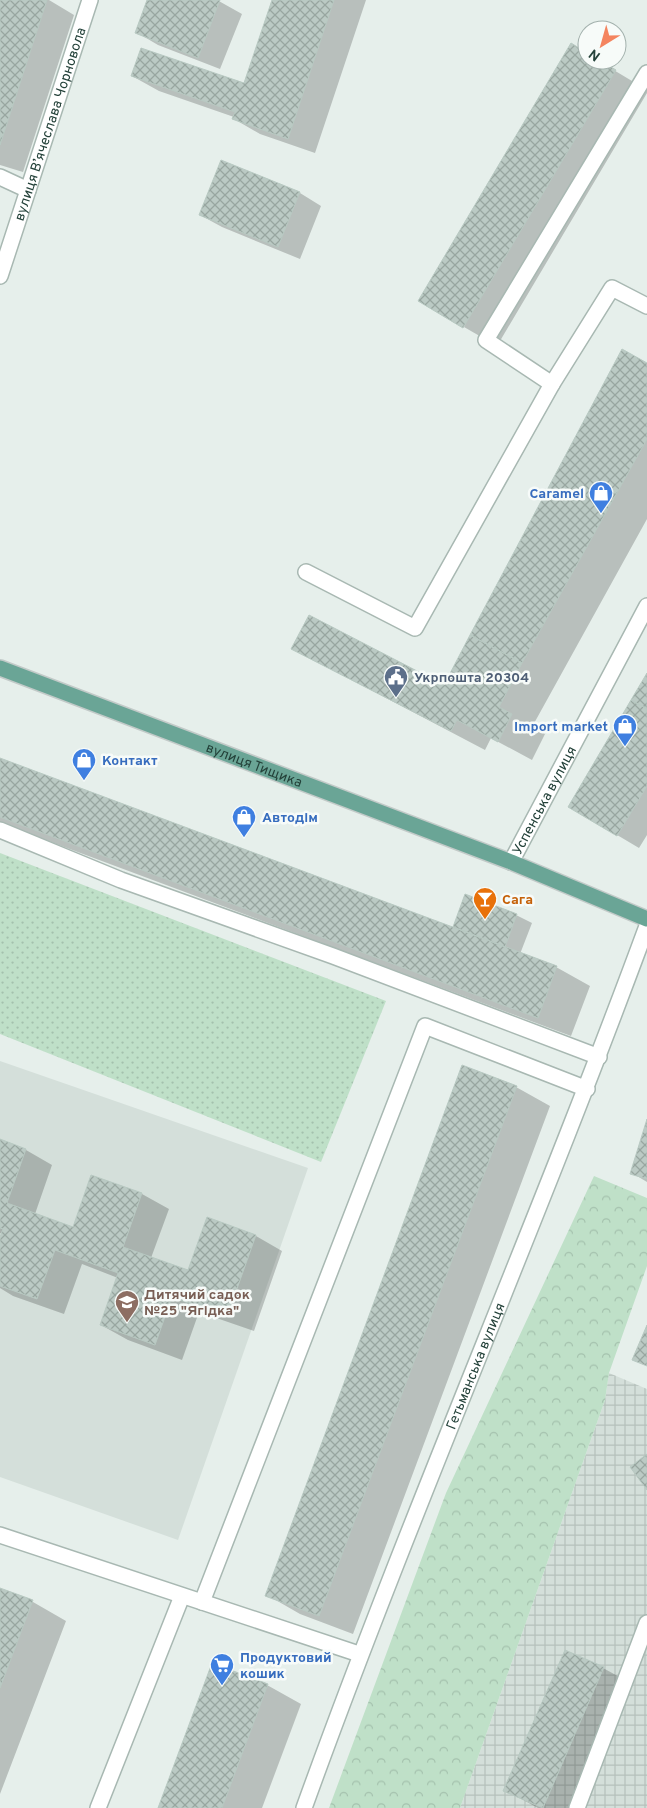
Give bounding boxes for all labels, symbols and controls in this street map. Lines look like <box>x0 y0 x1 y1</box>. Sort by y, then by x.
north arrow <box>577 20 627 70</box>
street label: вулиця В’ячеслава Чорновола <box>12 25 91 223</box>
text: N <box>586 44 604 64</box>
shop icon: Caramel <box>588 480 614 514</box>
place label: Caramel <box>529 486 584 503</box>
public building icon: Укрпошта 20304 <box>383 664 409 698</box>
place label: Укрпошта 20304 <box>414 670 529 687</box>
shop icon: Import market <box>612 713 638 747</box>
place label: Import market <box>514 719 608 736</box>
street label: вулиця Тищика <box>203 740 304 792</box>
street label: Успенська вулиця <box>509 744 581 858</box>
shop icon: Контакт <box>71 747 97 781</box>
place label: Контакт <box>102 753 158 770</box>
shop icon: Автодім <box>231 804 257 838</box>
place label: Автодім <box>262 810 318 827</box>
bar icon: Сага <box>472 886 498 920</box>
place label: Сага <box>502 892 533 909</box>
place label: Дитячий садок №25 "Ягідка" <box>144 1287 250 1320</box>
school or university icon: Дитячий садок №25 "Ягідка" <box>114 1289 140 1323</box>
street label: Гетьманська вулиця <box>443 1301 509 1432</box>
place label: Продуктовий кошик <box>240 1650 332 1683</box>
supermarket icon: Продуктовий кошик <box>209 1652 235 1686</box>

